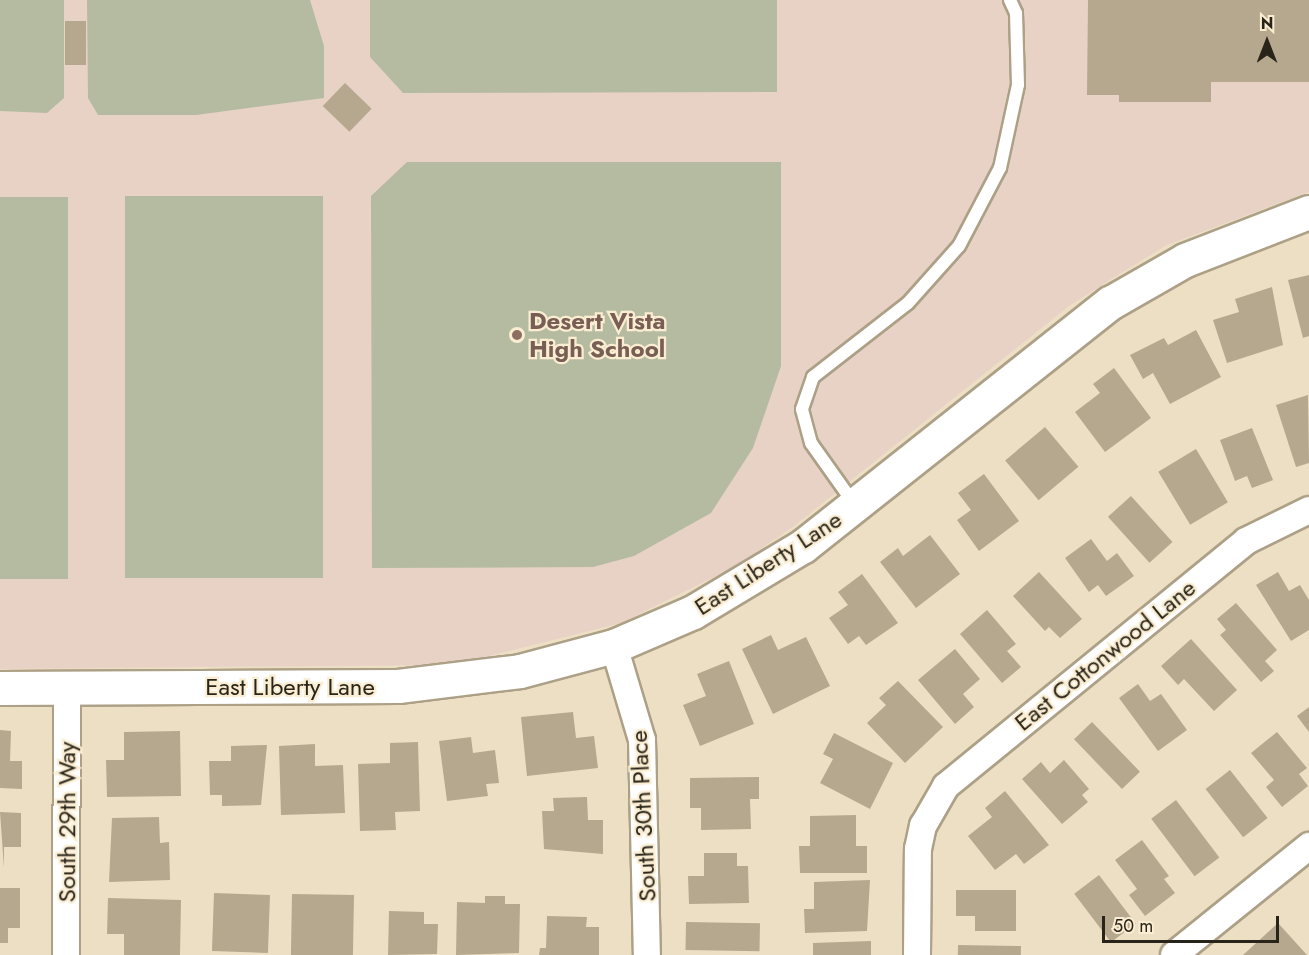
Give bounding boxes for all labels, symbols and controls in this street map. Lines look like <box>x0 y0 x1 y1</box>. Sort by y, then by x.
north arrow <box>1237 12 1297 72</box>
text: N <box>1261 12 1273 35</box>
place label: Desert Vista High School <box>529 307 666 363</box>
marker: Desert Vista High School <box>510 328 524 342</box>
street label: East Liberty Lane <box>689 505 847 621</box>
street label: East Cottonwood Lane <box>1009 573 1201 737</box>
street label: East Liberty Lane <box>205 673 375 701</box>
street label: South 30th Place <box>624 730 662 902</box>
street label: South 29th Way <box>53 742 81 902</box>
scale bar <box>1105 904 1282 942</box>
text: 50 m <box>1113 913 1153 939</box>

